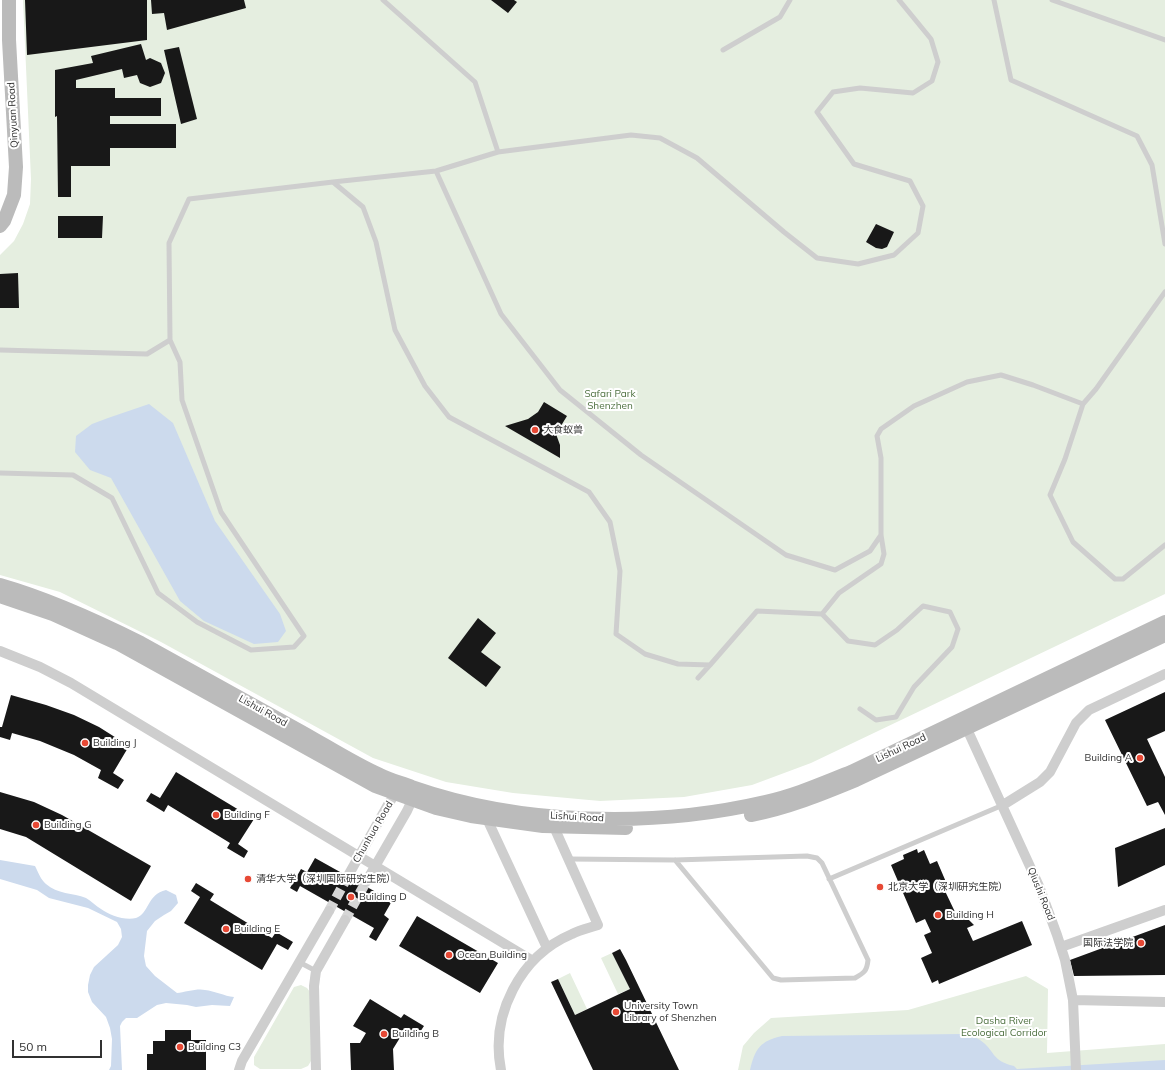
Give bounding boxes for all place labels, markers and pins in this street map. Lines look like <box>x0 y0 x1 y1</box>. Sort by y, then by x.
place label: 大食蚁兽 <box>543 424 583 436</box>
marker: 大食蚁兽 <box>530 425 540 435</box>
place label: Building J <box>93 737 136 749</box>
marker: Building J <box>80 738 90 748</box>
place label: Building A <box>1084 752 1132 764</box>
marker: Building A <box>1135 753 1145 763</box>
place label: Building F <box>224 809 270 821</box>
marker: Building F <box>211 810 221 820</box>
place label: Building G <box>44 819 92 831</box>
marker: Building G <box>31 820 41 830</box>
place label: 清华大学（深圳国际研究生院） <box>256 873 396 885</box>
marker: 清华大学（深圳国际研究生院） <box>243 874 253 884</box>
place label: 北京大学（深圳研究生院） <box>888 881 1008 893</box>
marker: 北京大学（深圳研究生院） <box>875 882 885 892</box>
place label: Building D <box>359 891 407 903</box>
marker: Building D <box>346 892 356 902</box>
place label: Building H <box>946 909 994 921</box>
marker: Building H <box>933 910 943 920</box>
place label: Building E <box>234 923 280 935</box>
marker: Building E <box>221 924 231 934</box>
place label: 国际法学院 <box>1083 937 1133 949</box>
marker: 国际法学院 <box>1136 938 1146 948</box>
place label: Ocean Building <box>457 949 527 961</box>
marker: Ocean Building <box>444 950 454 960</box>
place label: University Town Library of Shenzhen <box>624 1000 717 1024</box>
marker: University Town Library of Shenzhen <box>611 1007 621 1017</box>
place label: Building B <box>392 1028 439 1040</box>
marker: Building B <box>379 1029 389 1039</box>
place label: Building C3 <box>188 1041 241 1053</box>
marker: Building C3 <box>175 1042 185 1052</box>

